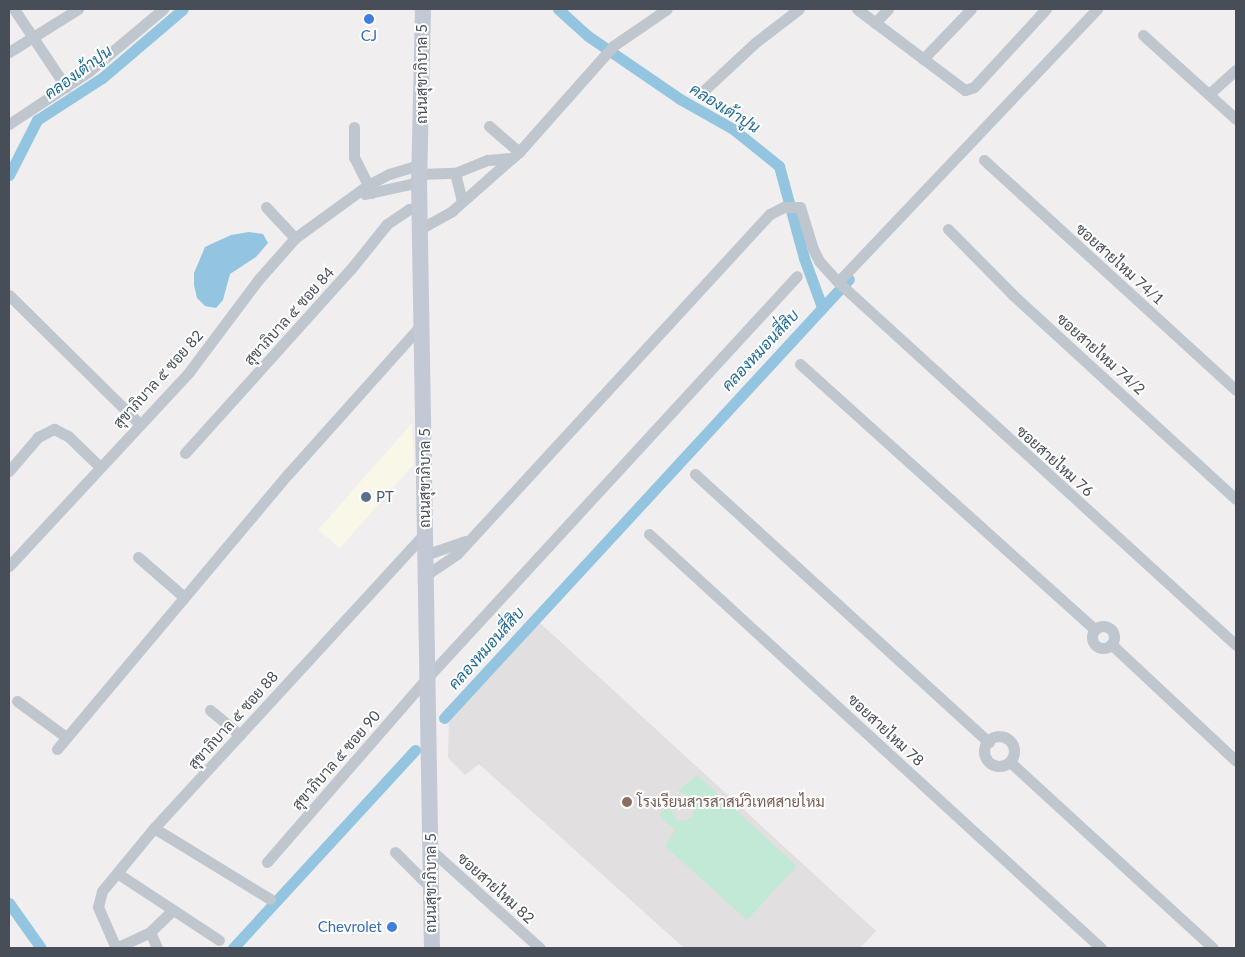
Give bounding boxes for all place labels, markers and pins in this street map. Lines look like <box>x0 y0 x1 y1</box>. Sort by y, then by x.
marker: CJ <box>363 13 375 25</box>
place label: CJ <box>361 27 377 45</box>
place label: PT <box>376 488 394 506</box>
marker: PT <box>360 491 372 503</box>
place label: โรงเรียนสารสาสน์วิเทศสายไหม <box>637 793 825 811</box>
marker: โรงเรียนสารสาสน์วิเทศสายไหม <box>621 796 633 808</box>
place label: Chevrolet <box>318 918 382 936</box>
marker: Chevrolet <box>386 921 398 933</box>

